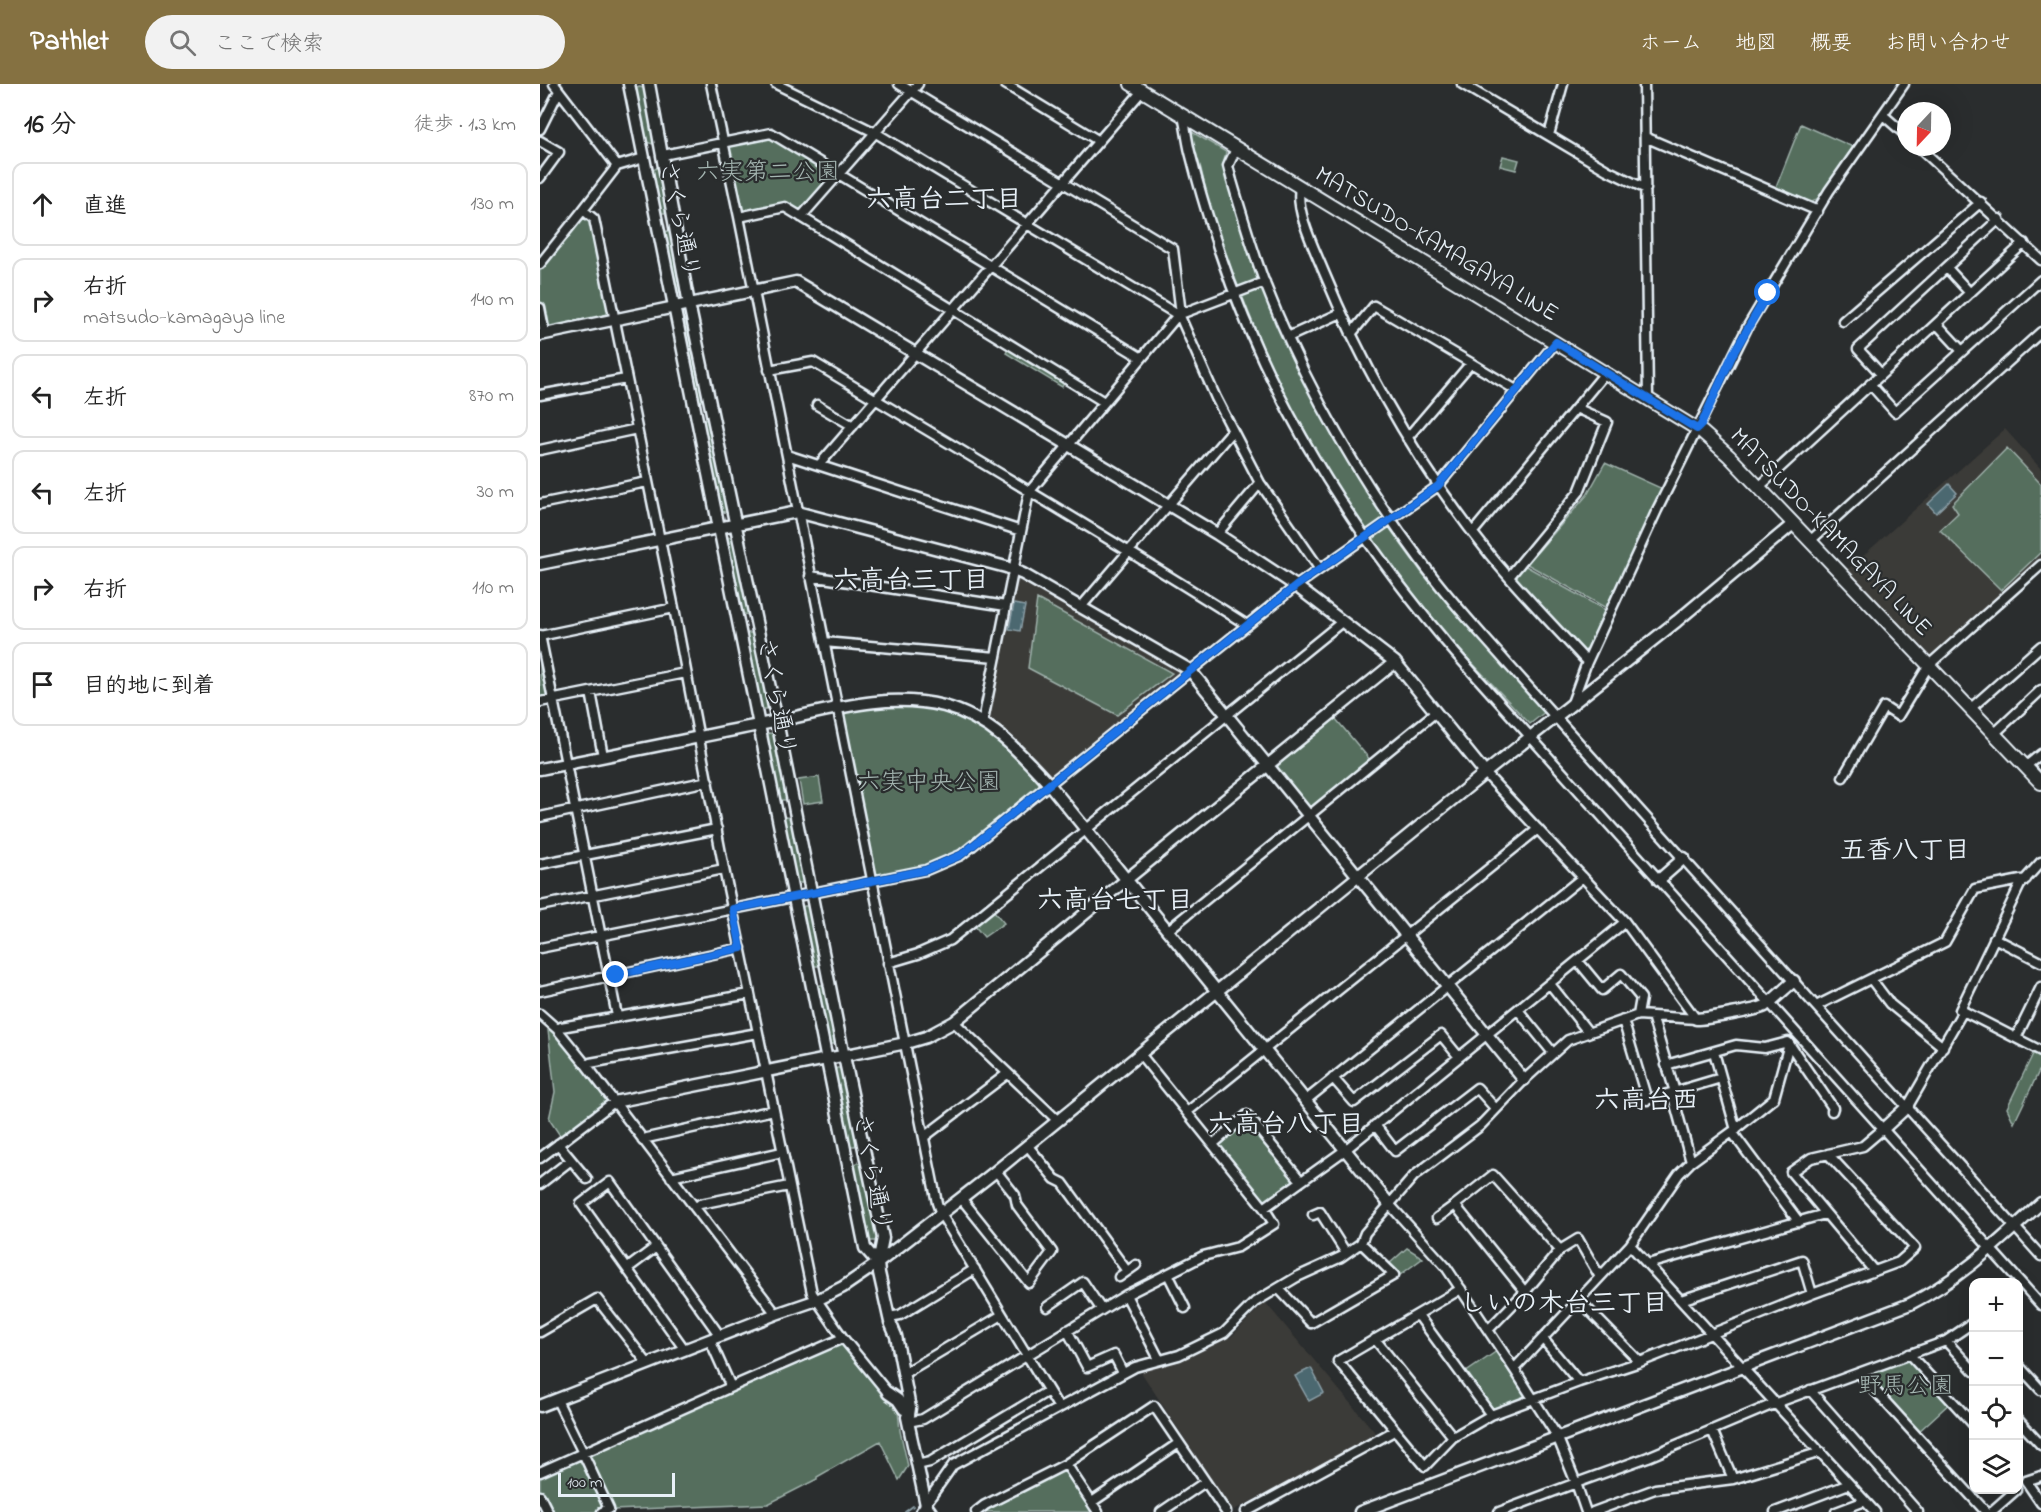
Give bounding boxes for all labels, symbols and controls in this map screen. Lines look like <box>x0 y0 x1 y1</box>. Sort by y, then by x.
search box <box>145 15 565 69</box>
text: Pathlet <box>30 22 109 63</box>
icon: search <box>166 26 199 59</box>
text: ここで検索 <box>214 29 324 61</box>
text: ホーム <box>1640 29 1702 59</box>
text: 地図 <box>1735 29 1777 59</box>
text: 概要 <box>1810 29 1852 59</box>
text: お問い合わせ <box>1885 29 2011 59</box>
north arrow <box>1897 102 1951 156</box>
text: 16 分 <box>24 107 76 145</box>
text: 徒歩 · 1.3 km <box>414 111 516 140</box>
park label: 六実第二公園 <box>696 156 840 191</box>
street label: さくら通り <box>648 158 708 282</box>
street label: MATSUDO-KAMAGAYA LINE <box>1308 158 1564 332</box>
district label: 六高台二丁目 <box>866 182 1022 220</box>
icon: ahead <box>26 188 59 221</box>
text: 130 m <box>470 190 514 219</box>
text: 直進 <box>83 191 127 223</box>
text: 右折 <box>83 272 127 304</box>
route start <box>1754 279 1780 305</box>
icon: right <box>26 284 59 317</box>
text: 140 m <box>470 286 514 315</box>
text: matsudo-kamagaya line <box>83 304 285 333</box>
icon: left <box>26 380 59 413</box>
text: 870 m <box>469 382 514 411</box>
text: 左折 <box>83 383 127 415</box>
street label: MATSUDO-KAMAGAYA LINE <box>1721 421 1939 645</box>
icon: left <box>26 476 59 509</box>
text: 30 m <box>477 478 514 507</box>
text: 左折 <box>83 479 127 511</box>
district label: 六高台三丁目 <box>833 563 989 601</box>
icon: right <box>26 572 59 605</box>
text: 110 m <box>472 574 514 603</box>
text: 右折 <box>83 575 127 607</box>
street label: さくら通り <box>746 635 804 759</box>
icon: arrive <box>26 668 59 701</box>
text: 目的地に到着 <box>83 671 215 703</box>
park label: 六実中央公園 <box>857 766 1001 801</box>
district label: 五香八丁目 <box>1840 833 1970 871</box>
district label: 六高台七丁目 <box>1037 883 1193 921</box>
route end <box>602 961 628 987</box>
district label: 六高台西 <box>1594 1083 1698 1121</box>
district label: 六高台八丁目 <box>1208 1107 1364 1145</box>
street label: さくら通り <box>842 1111 900 1235</box>
map controls <box>1969 1278 2023 1494</box>
button: + <box>1969 1278 2023 1332</box>
district label: しいの木台三丁目 <box>1460 1286 1668 1324</box>
button: − <box>1969 1332 2023 1386</box>
park label: 野馬公園 <box>1858 1370 1954 1405</box>
button: locate <box>1969 1386 2023 1440</box>
button: layers <box>1969 1440 2023 1494</box>
scale bar <box>558 1470 675 1498</box>
text: 100 m <box>567 1471 602 1495</box>

